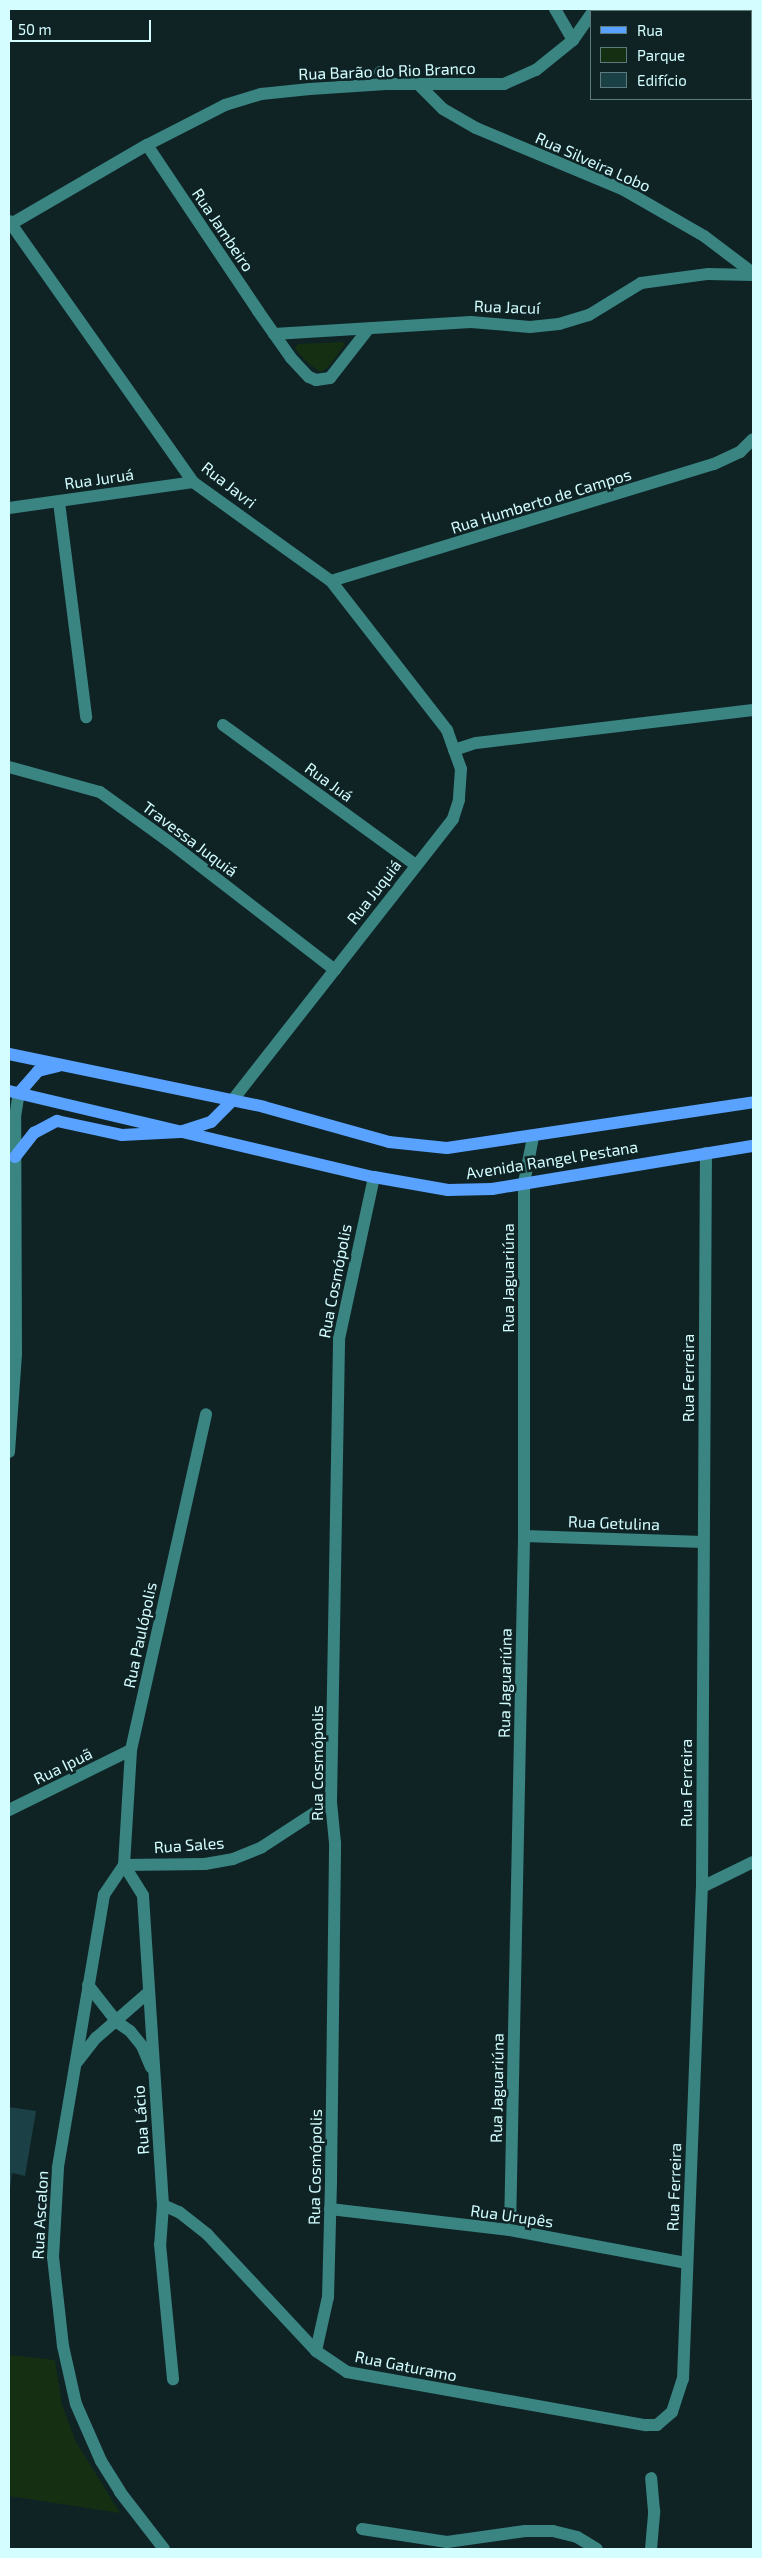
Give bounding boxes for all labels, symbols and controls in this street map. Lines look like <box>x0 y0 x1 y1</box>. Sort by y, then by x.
scale bar <box>12 10 154 42</box>
legend <box>590 10 752 100</box>
text: 50 m <box>18 20 52 38</box>
text: Rua <box>637 21 663 39</box>
text: Parque <box>637 46 685 64</box>
street label: Rua Barão do Rio Branco <box>298 58 476 84</box>
text: Edifício <box>637 71 687 89</box>
street label: Rua Silveira Lobo <box>532 128 654 196</box>
street label: Rua Jambeiro <box>188 185 258 275</box>
street label: Rua Jacuí <box>473 296 541 318</box>
street label: Rua Javri <box>198 458 260 512</box>
street label: Rua Humberto de Campos <box>448 464 634 538</box>
street label: Rua Juruá <box>63 465 135 493</box>
street label: Rua Juá <box>301 758 357 806</box>
street label: Travessa Juquiá <box>139 797 241 881</box>
street label: Rua Juquiá <box>343 856 405 928</box>
street label: Avenida Rangel Pestana <box>464 1137 640 1183</box>
street label: Rua Cosmópolis <box>315 1222 355 1340</box>
street label: Rua Jaguariúna <box>498 1223 518 1333</box>
street label: Rua Ferreira <box>678 1334 698 1422</box>
street label: Rua Getulina <box>568 1512 660 1534</box>
street label: Rua Paulópolis <box>119 1580 161 1690</box>
street label: Rua Jaguariúna <box>494 1628 516 1738</box>
street label: Rua Cosmópolis <box>307 1705 327 1821</box>
street label: Rua Ferreira <box>676 1739 696 1827</box>
street label: Rua Ipuã <box>31 1744 95 1788</box>
street label: Rua Sales <box>153 1833 225 1857</box>
street label: Rua Jaguariúna <box>486 2033 508 2143</box>
street label: Rua Lácio <box>129 2085 153 2155</box>
street label: Rua Cosmópolis <box>304 2109 326 2225</box>
street label: Rua Ferreira <box>663 2142 685 2232</box>
street label: Rua Ascalon <box>28 2170 52 2260</box>
street label: Rua Urupês <box>469 2201 555 2231</box>
street label: Rua Gaturamo <box>353 2347 459 2385</box>

